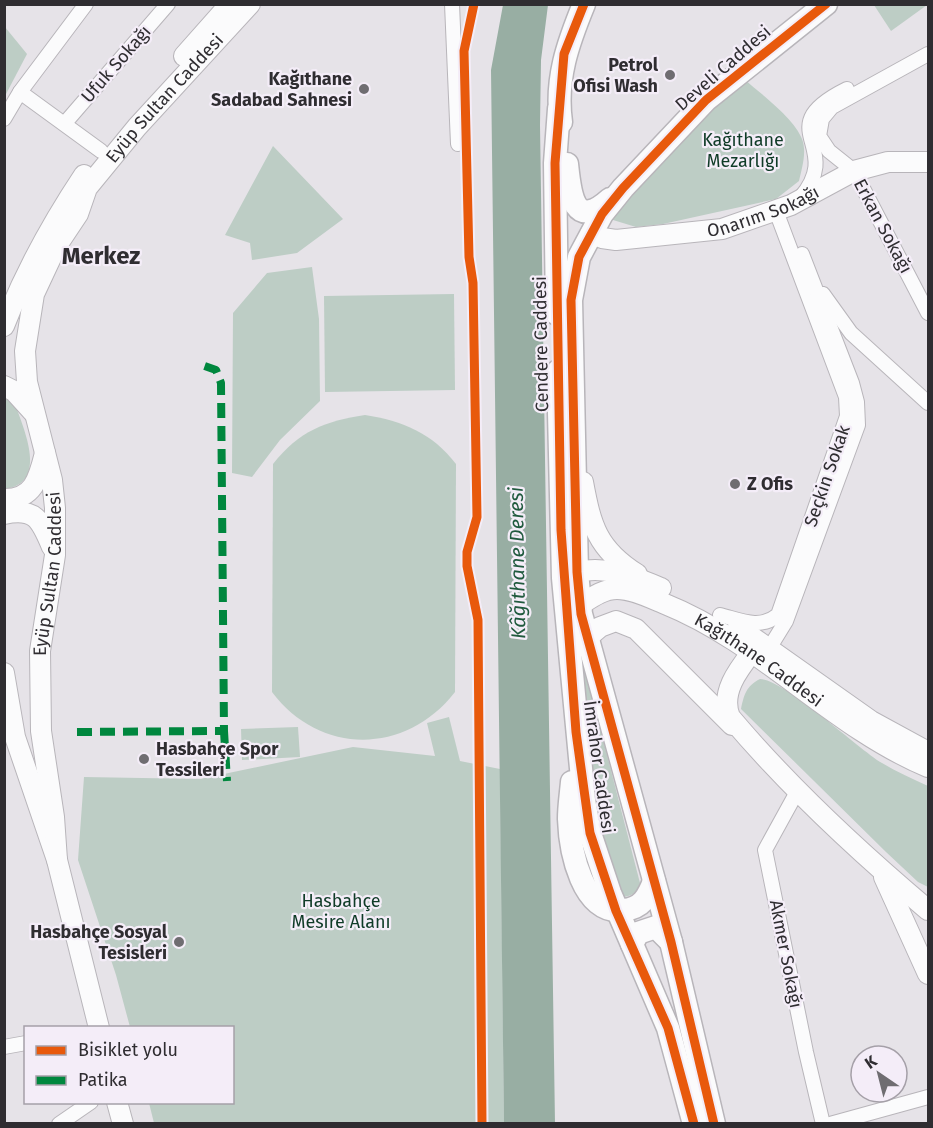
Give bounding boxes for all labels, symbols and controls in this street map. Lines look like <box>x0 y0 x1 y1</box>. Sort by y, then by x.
street label: Develi Caddesi <box>671 20 775 116</box>
street label: Ufuk Sokağı <box>76 21 156 107</box>
street label: Eyüp Sultan Caddesi <box>101 29 228 167</box>
place label: Petrol Ofisi Wash <box>573 54 659 97</box>
place label: Kağıthane Sadabad Sahnesi <box>211 68 352 111</box>
marker: Petrol Ofisi Wash <box>663 68 677 82</box>
marker: Kağıthane Sadabad Sahnesi <box>357 82 371 96</box>
park label: Kağıthane Mezarlığı <box>702 129 784 172</box>
street label: Erkan Sokağı <box>849 175 917 277</box>
street label: Onarım Sokağı <box>706 181 823 241</box>
district label: Merkez <box>62 242 140 270</box>
street label: Cendere Caddesi <box>529 276 553 412</box>
street label: Seçkin Sokak <box>799 422 855 530</box>
place label: Z Ofis <box>747 473 793 495</box>
marker: Z Ofis <box>728 477 742 491</box>
water label: Kâğıthane Deresi <box>504 486 530 639</box>
street label: Eyüp Sultan Caddesi <box>29 490 66 656</box>
street label: Kağıthane Caddesi <box>691 609 827 712</box>
street label: İmrahor Caddesi <box>579 699 619 835</box>
place label: Hasbahçe Spor Tessileri <box>156 738 279 781</box>
marker: Hasbahçe Spor Tessileri <box>137 752 151 766</box>
park label: Hasbahçe Mesire Alanı <box>291 890 391 933</box>
street label: Akmer Sokağı <box>765 898 807 1010</box>
place label: Hasbahçe Sosyal Tesisleri <box>30 921 168 964</box>
marker: Hasbahçe Sosyal Tesisleri <box>172 935 186 949</box>
legend <box>24 1026 234 1104</box>
text: Bisiklet yolu <box>78 1039 178 1061</box>
north arrow <box>849 1044 909 1104</box>
text: K <box>861 1051 881 1073</box>
text: Patika <box>78 1069 128 1091</box>

